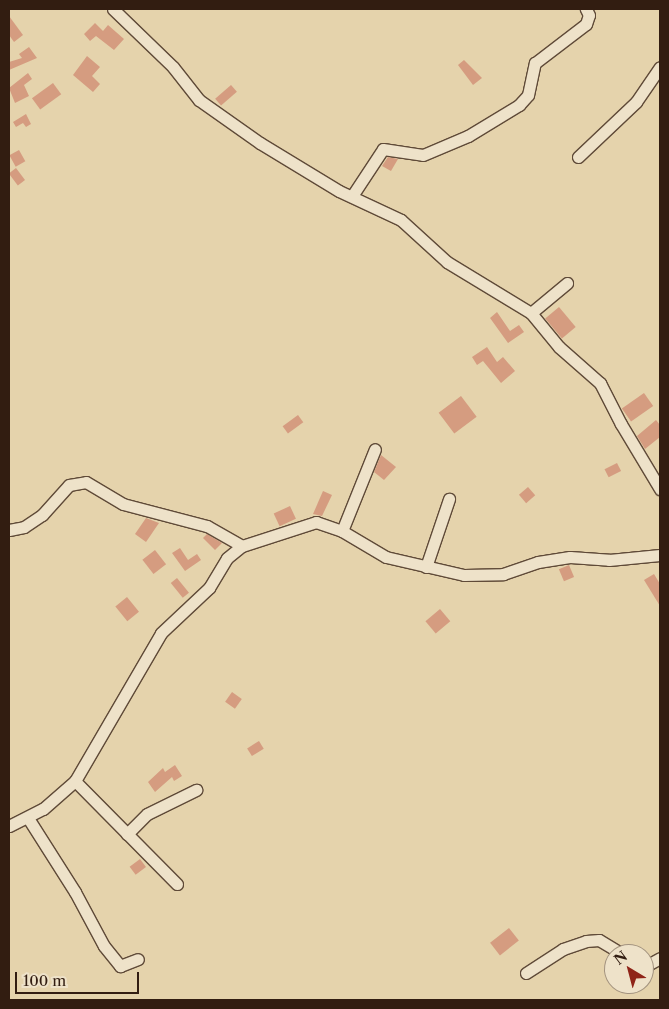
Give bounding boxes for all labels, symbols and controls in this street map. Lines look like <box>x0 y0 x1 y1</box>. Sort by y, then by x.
north arrow <box>604 944 654 994</box>
text: N <box>610 947 631 969</box>
scale bar <box>18 962 141 994</box>
text: 100 m <box>23 971 66 990</box>

